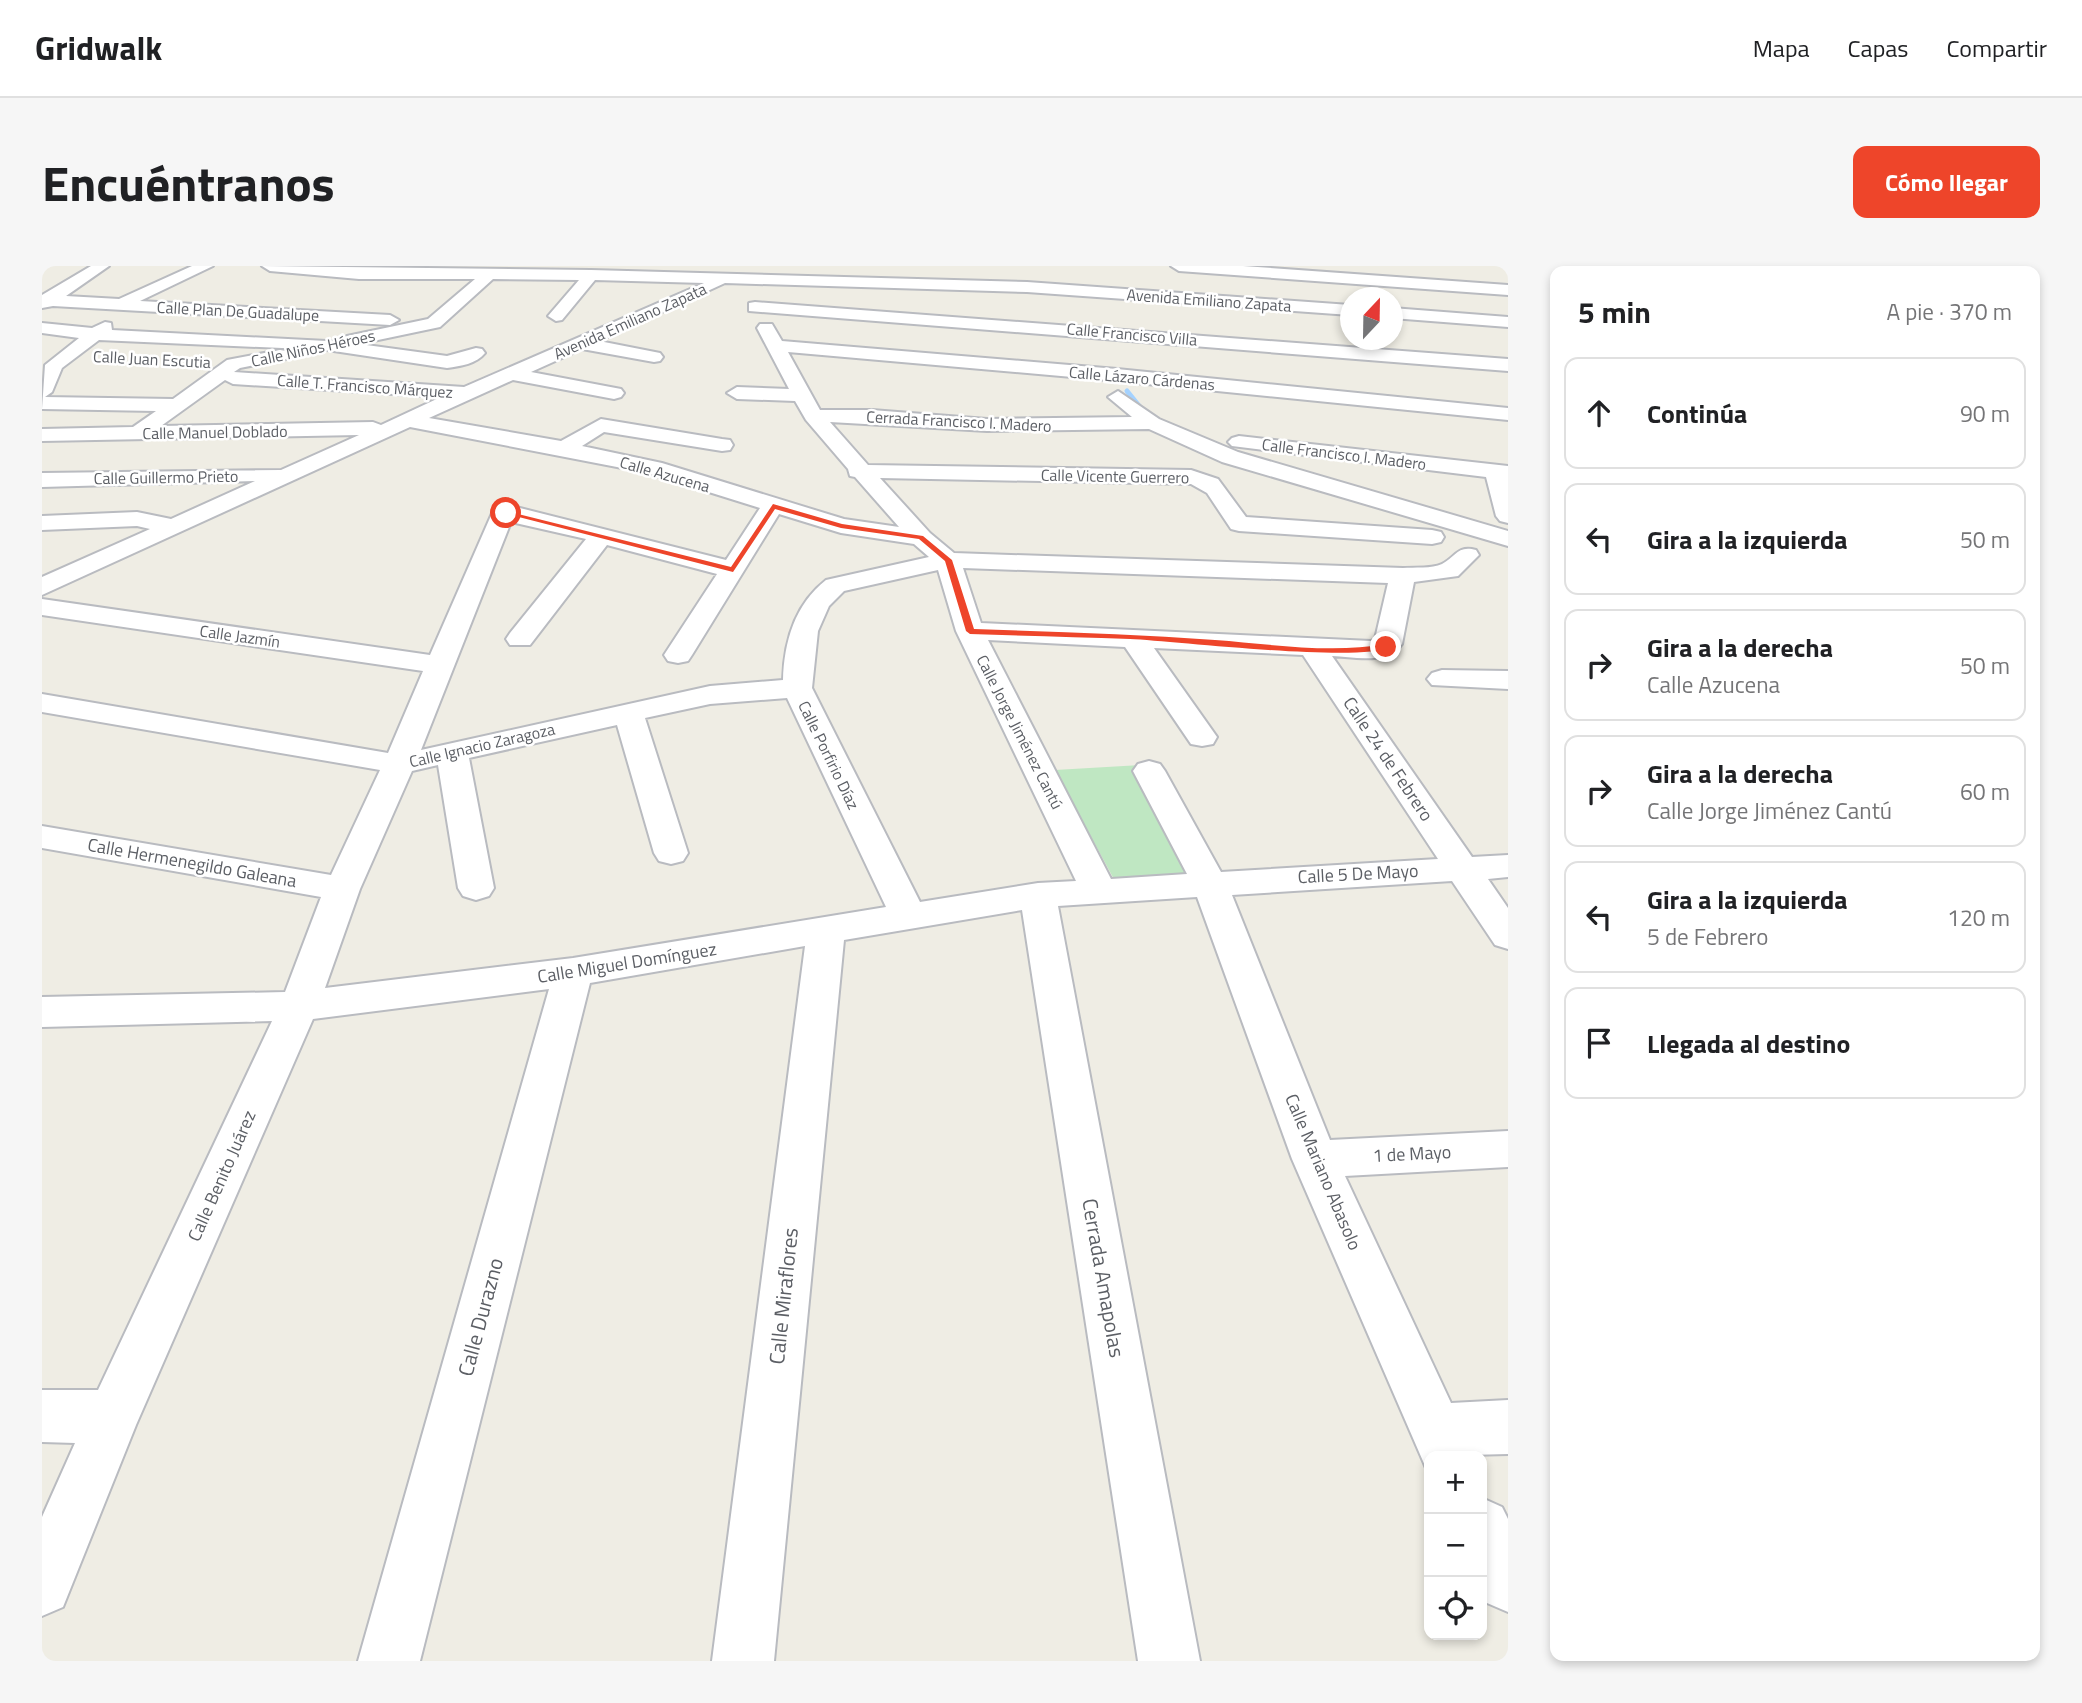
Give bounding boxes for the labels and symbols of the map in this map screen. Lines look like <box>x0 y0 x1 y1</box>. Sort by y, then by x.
street label: Avenida Emiliano Zapata <box>550 276 710 366</box>
street label: Avenida Emiliano Zapata <box>1126 282 1292 318</box>
north arrow <box>1340 287 1403 350</box>
street label: Calle Plan De Guadalupe <box>156 295 320 327</box>
street label: Calle Francisco Villa <box>1066 316 1198 352</box>
street label: Calle Niños Héroes <box>249 323 377 373</box>
street label: Calle Juan Escutia <box>93 344 211 374</box>
street label: Calle Lázaro Cárdenas <box>1068 360 1216 396</box>
street label: Calle T. Francisco Márquez <box>276 368 454 404</box>
street label: Cerrada Francisco I. Madero <box>866 404 1052 438</box>
street label: Calle Manuel Doblado <box>142 419 288 445</box>
street label: Calle Francisco I. Madero <box>1260 432 1428 476</box>
street label: Calle Azucena <box>617 450 713 498</box>
street label: Calle Vicente Guerrero <box>1041 463 1189 489</box>
street label: Calle Guillermo Prieto <box>94 464 238 490</box>
route start <box>490 497 521 528</box>
street label: Calle Jazmín <box>198 618 282 654</box>
route end <box>1370 631 1401 662</box>
street label: Calle Jorge Jiménez Cantú <box>971 651 1069 813</box>
street label: Calle 24 de Febrero <box>1337 691 1440 826</box>
street label: Calle Porfirio Díaz <box>792 697 866 813</box>
street label: Calle Ignacio Zaragoza <box>407 717 557 773</box>
street label: Calle Hermenegildo Galeana <box>85 831 299 894</box>
street label: Calle 5 De Mayo <box>1297 857 1419 890</box>
street label: Calle Miguel Domínguez <box>535 935 718 990</box>
street label: Calle Mariano Abasolo <box>1278 1089 1369 1254</box>
street label: Calle Benito Juárez <box>181 1106 263 1246</box>
street label: 1 de Mayo <box>1372 1138 1452 1169</box>
street label: Cerrada Amapolas <box>1074 1196 1134 1360</box>
street label: Calle Miraflores <box>760 1226 806 1366</box>
street label: Calle Durazno <box>449 1254 511 1379</box>

